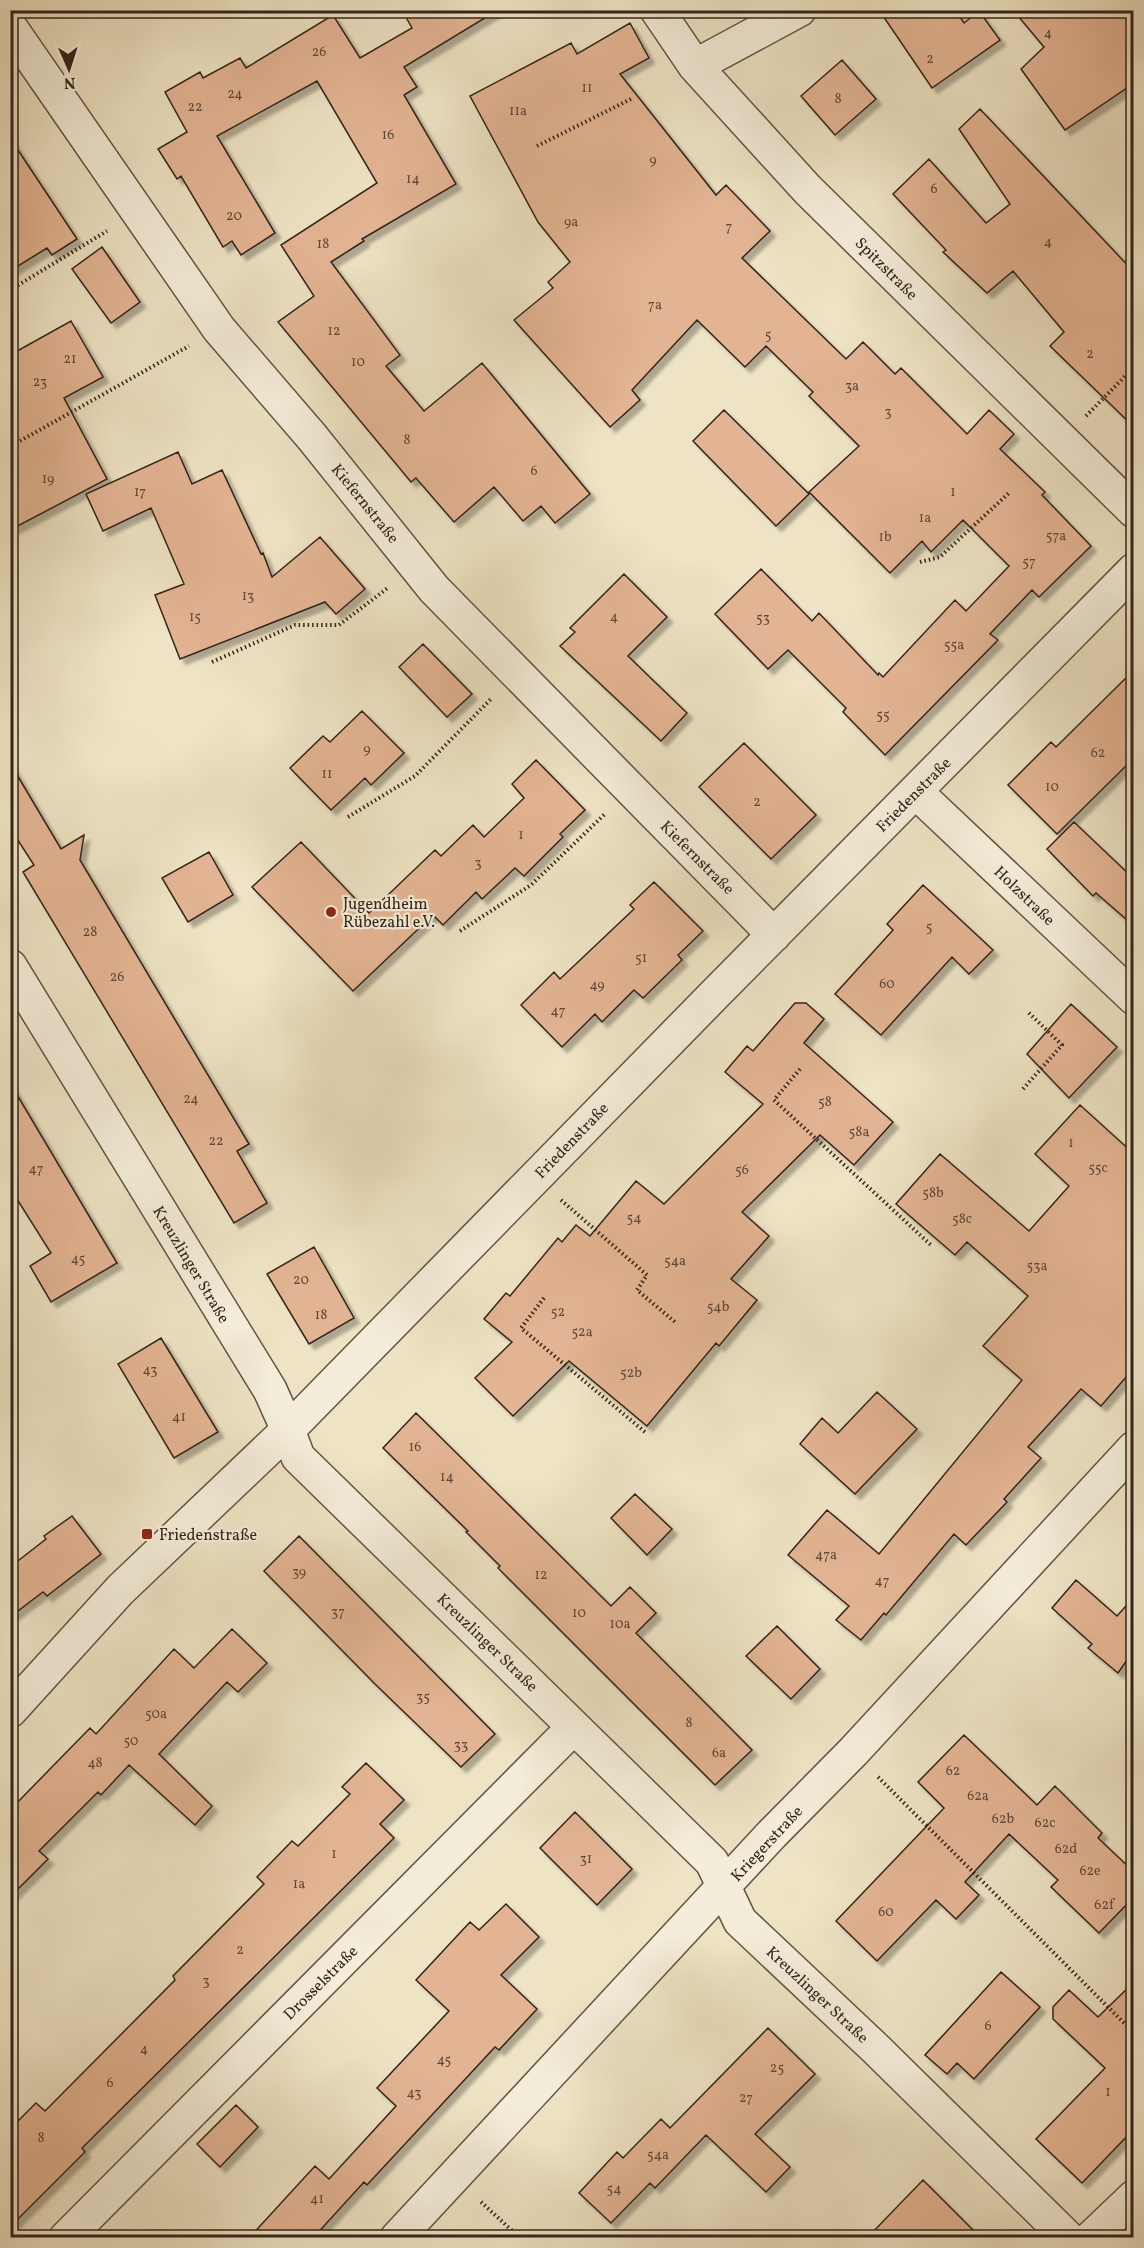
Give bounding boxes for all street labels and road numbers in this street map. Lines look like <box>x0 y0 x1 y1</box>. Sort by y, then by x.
street label: Spitzstraße <box>849 233 922 306</box>
street label: Kiefernstraße <box>325 460 403 549</box>
street label: Friedenstraße <box>872 753 957 838</box>
street label: Kiefernstraße <box>655 816 739 900</box>
street label: Holzstraße <box>988 862 1059 931</box>
street label: Friedenstraße <box>530 1098 614 1184</box>
street label: Kreuzlinger Straße <box>147 1202 234 1328</box>
street label: Kreuzlinger Straße <box>431 1589 542 1698</box>
street label: Kriegerstraße <box>726 1801 808 1887</box>
street label: Drosselstraße <box>279 1941 364 2026</box>
street label: Kreuzlinger Straße <box>760 1942 873 2049</box>

